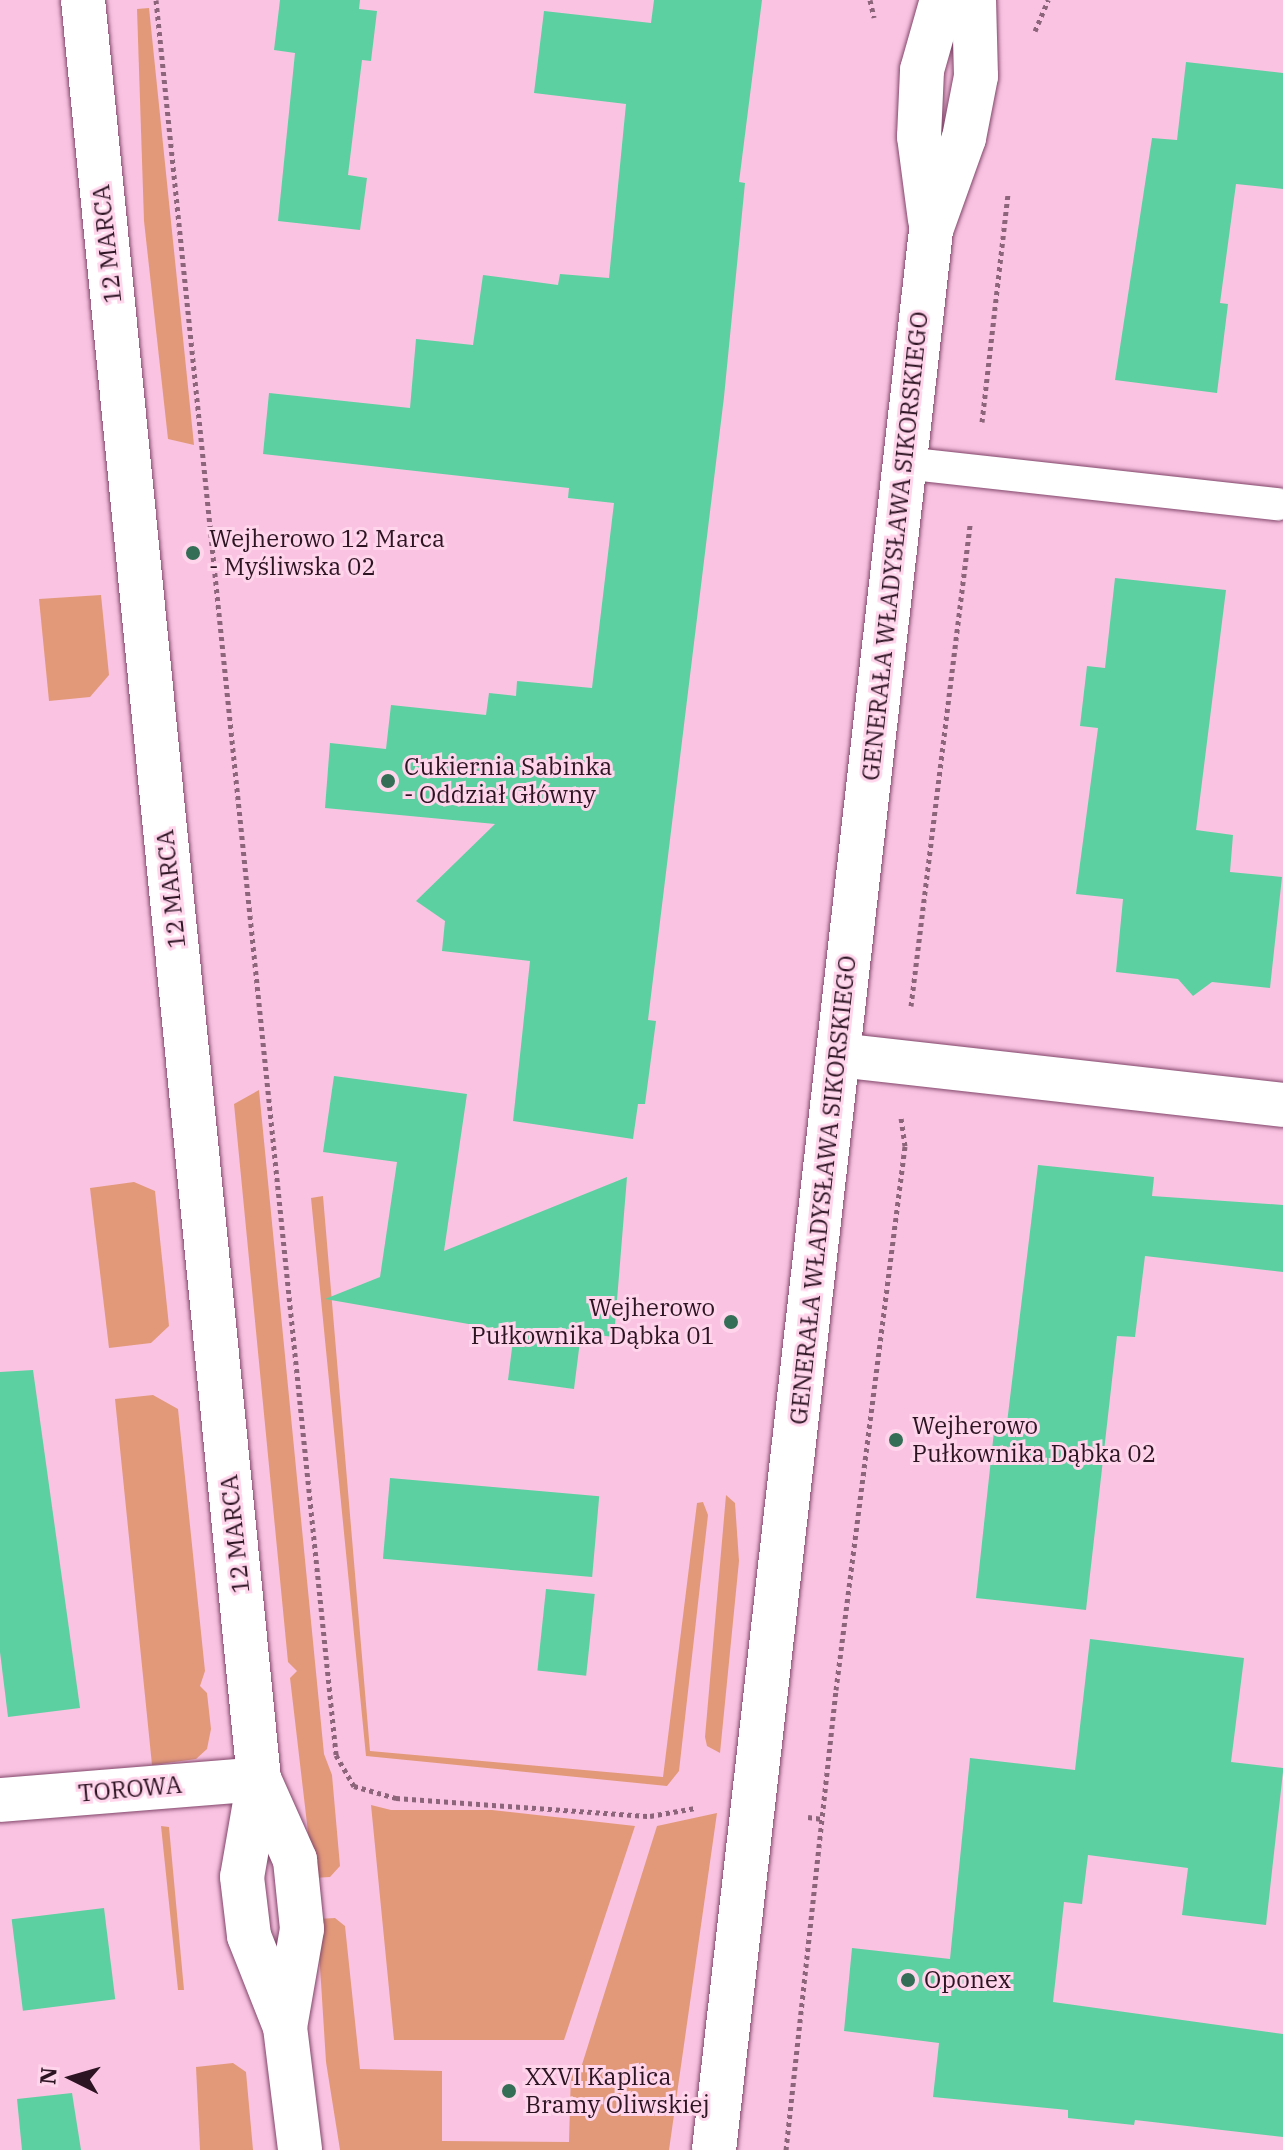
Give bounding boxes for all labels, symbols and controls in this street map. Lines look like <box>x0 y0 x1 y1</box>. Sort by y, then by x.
street label: 12 MARCA <box>86 183 128 305</box>
street label: GENERAŁA WŁADYSŁAWA SIKORSKIEGO <box>856 310 934 782</box>
place label: Wejherowo 12 Marca - Myśliwska 02 <box>209 525 445 581</box>
marker: Wejherowo 12 Marca - Myśliwska 02 <box>184 544 202 562</box>
place label: Cukiernia Sabinka - Oddział Główny <box>404 753 612 809</box>
marker: Cukiernia Sabinka - Oddział Główny <box>379 772 397 790</box>
street label: 12 MARCA <box>150 828 192 950</box>
street label: GENERAŁA WŁADYSŁAWA SIKORSKIEGO <box>784 954 862 1426</box>
place label: Wejherowo Pułkownika Dąbka 01 <box>471 1294 715 1350</box>
marker: Wejherowo Pułkownika Dąbka 01 <box>722 1313 740 1331</box>
place label: Wejherowo Pułkownika Dąbka 02 <box>912 1412 1156 1468</box>
marker: Wejherowo Pułkownika Dąbka 02 <box>887 1431 905 1449</box>
street label: 12 MARCA <box>214 1473 256 1595</box>
street label: TOROWA <box>77 1770 183 1808</box>
place label: Oponex <box>924 1966 1011 1994</box>
marker: Oponex <box>899 1971 917 1989</box>
north arrow <box>32 2038 112 2118</box>
place label: XXVI Kaplica Bramy Oliwskiej <box>525 2063 710 2119</box>
text: N <box>32 2066 63 2086</box>
marker: XXVI Kaplica Bramy Oliwskiej <box>500 2082 518 2100</box>

